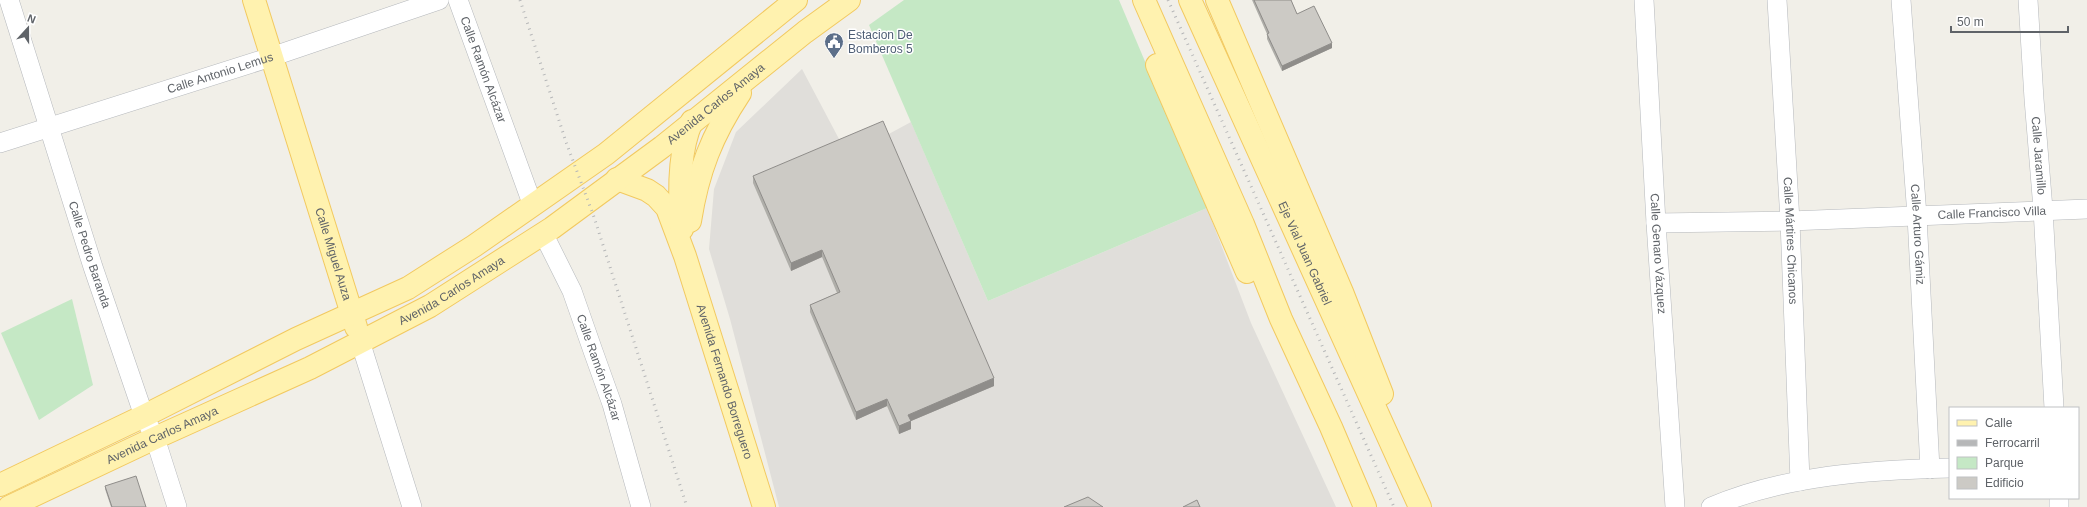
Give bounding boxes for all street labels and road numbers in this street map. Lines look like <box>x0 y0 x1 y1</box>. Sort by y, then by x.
street label: Calle Ramón Alcázar <box>458 14 509 125</box>
street label: Calle Antonio Lemus <box>166 50 275 96</box>
street label: Avenida Carlos Amaya <box>664 60 768 147</box>
street label: Calle Jaramillo <box>2028 116 2049 196</box>
street label: Calle Mártires Chicanos <box>1780 177 1800 305</box>
street label: Calle Arturo Gámiz <box>1908 184 1928 285</box>
street label: Calle Genaro Vázquez <box>1647 193 1669 314</box>
street label: Calle Pedro Baranda <box>66 199 114 310</box>
street label: Eje Vial Juan Gabriel <box>1275 199 1334 307</box>
street label: Calle Francisco Villa <box>1937 204 2047 222</box>
street label: Calle Miguel Auza <box>312 206 354 302</box>
street label: Avenida Carlos Amaya <box>396 253 507 328</box>
street label: Avenida Fernando Borreguero <box>694 302 756 461</box>
street label: Calle Ramón Alcázar <box>574 312 623 423</box>
street label: Avenida Carlos Amaya <box>104 403 220 467</box>

